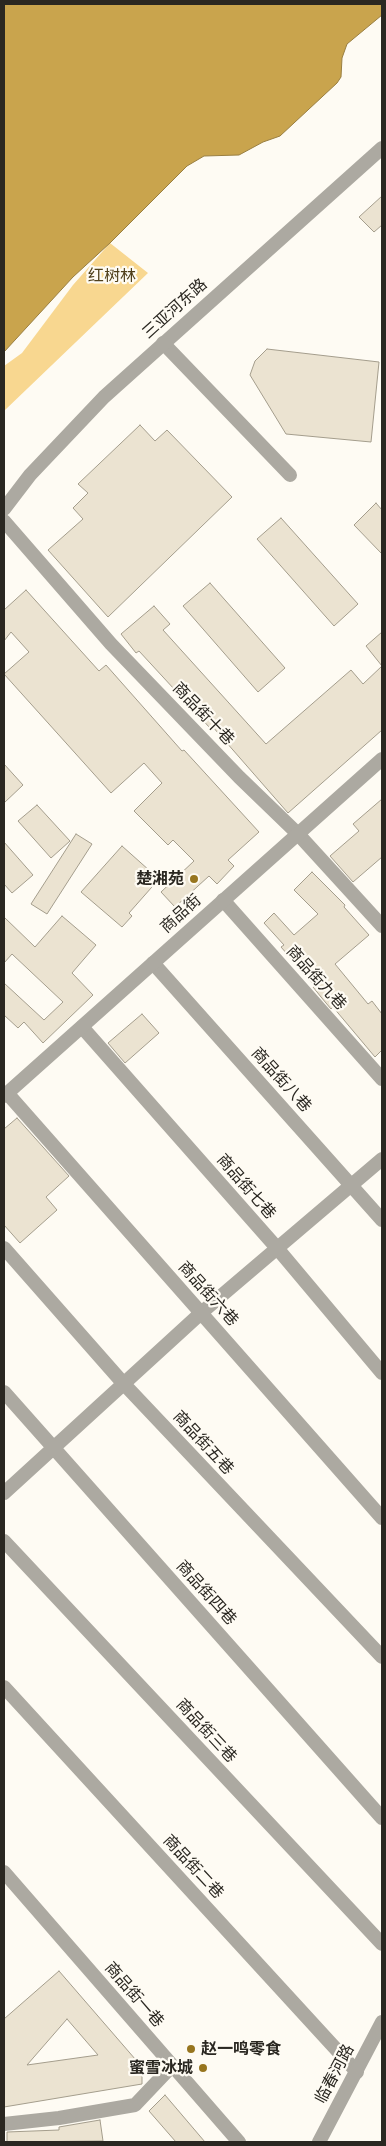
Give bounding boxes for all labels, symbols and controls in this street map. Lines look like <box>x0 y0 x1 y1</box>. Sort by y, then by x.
park label: 红树林 <box>88 266 136 286</box>
street label: 三亚河东路 <box>139 275 211 343</box>
street label: 商品街十巷 <box>168 679 238 749</box>
place label: 楚湘苑 <box>136 869 184 889</box>
marker: 楚湘苑 <box>188 873 200 885</box>
street label: 商品街 <box>157 891 205 937</box>
street label: 商品街九巷 <box>282 942 350 1014</box>
street label: 商品街八巷 <box>247 1044 315 1116</box>
street label: 商品街七巷 <box>213 1151 279 1223</box>
street label: 商品街六巷 <box>174 1258 242 1330</box>
street label: 商品街五巷 <box>169 1407 237 1479</box>
street label: 商品街四巷 <box>172 1557 240 1629</box>
street label: 商品街三巷 <box>172 1695 240 1767</box>
street label: 商品街二巷 <box>159 1831 227 1903</box>
street label: 商品街一巷 <box>101 1959 167 2031</box>
place label: 赵一鸣零食 <box>201 2039 281 2059</box>
street label: 临春河路 <box>312 2041 358 2107</box>
marker: 赵一鸣零食 <box>185 2043 197 2055</box>
place label: 蜜雪冰城 <box>129 2058 193 2078</box>
marker: 蜜雪冰城 <box>197 2062 209 2074</box>

